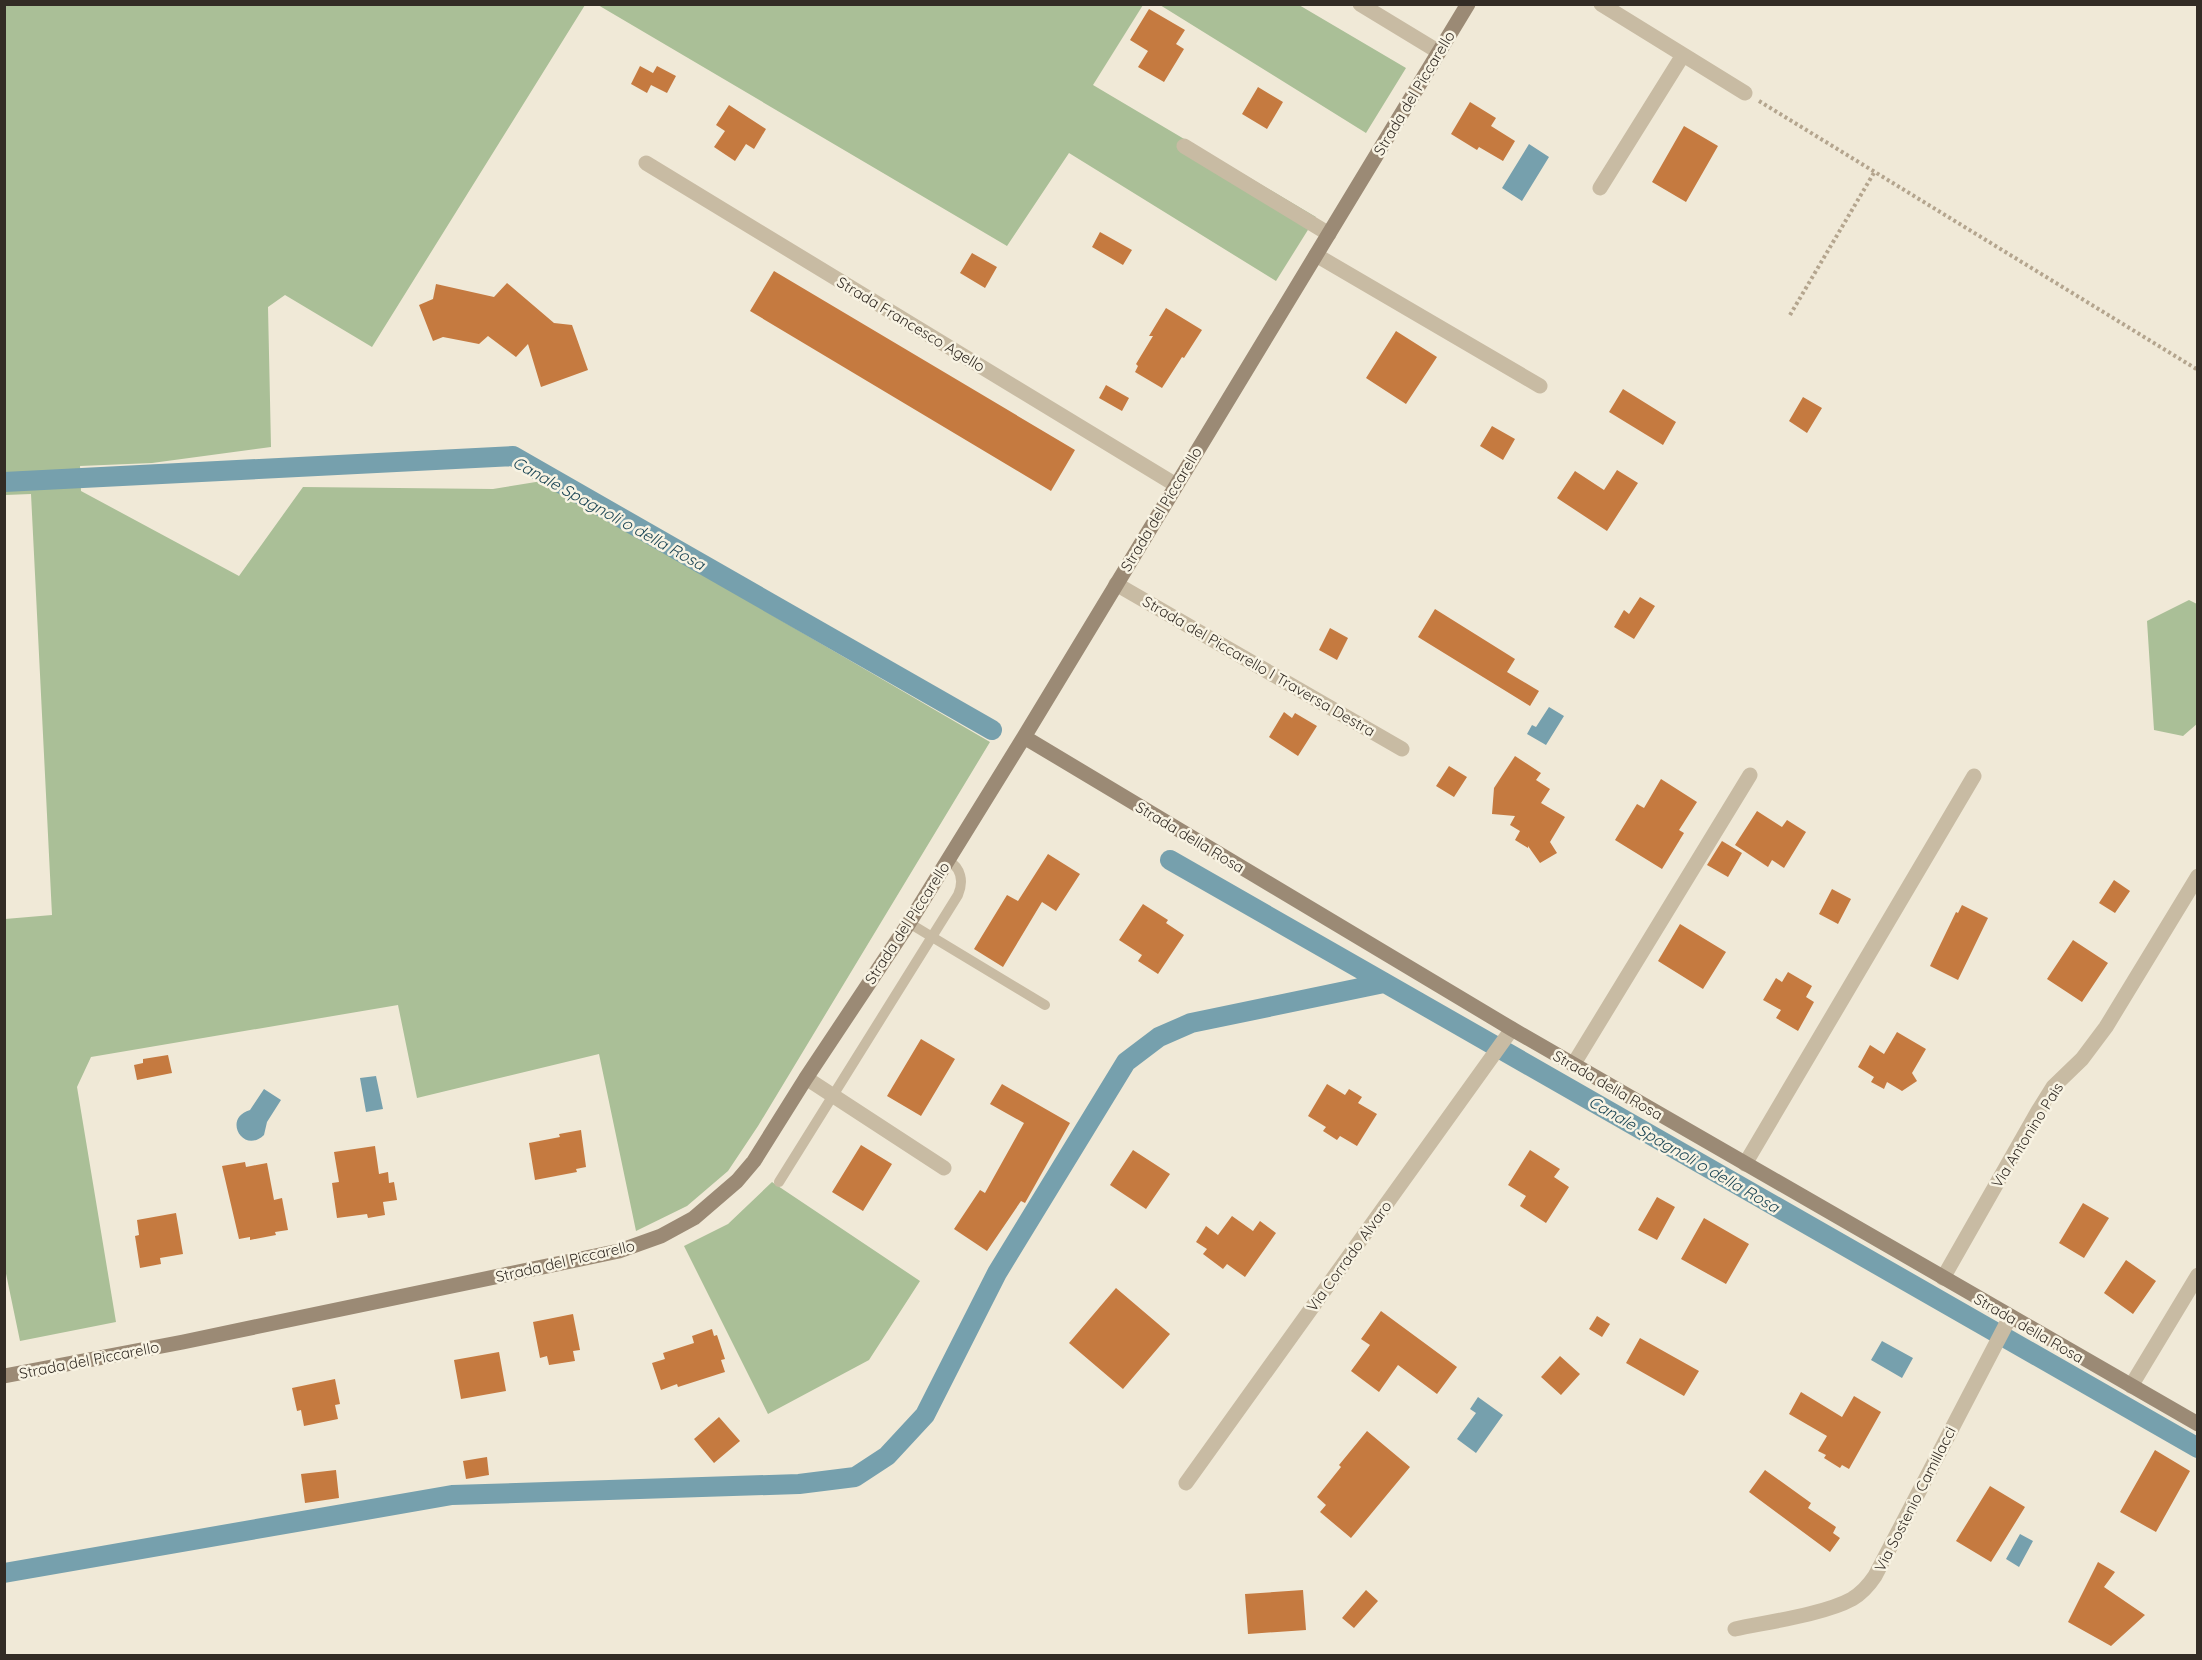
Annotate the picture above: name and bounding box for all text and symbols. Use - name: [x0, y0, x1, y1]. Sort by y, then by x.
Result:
- street label: Strada del Piccarello: [1369, 27, 1459, 159]
- street label: Strada Francesco Agello: [833, 272, 989, 376]
- street label: Strada del Piccarello: [1116, 443, 1206, 575]
- water label: Canale Spagnoli o della Rosa: [509, 452, 710, 575]
- street label: Strada del Piccarello I Traversa Destra: [1139, 591, 1379, 741]
- street label: Strada della Rosa: [1132, 797, 1248, 877]
- street label: Strada del Piccarello: [860, 858, 954, 988]
- street label: Strada della Rosa: [1550, 1046, 1666, 1124]
- street label: Via Antonino Pais: [1987, 1079, 2067, 1191]
- water label: Canale Spagnoli o della Rosa: [1585, 1091, 1784, 1217]
- street label: Via Corrado Alvaro: [1302, 1197, 1396, 1315]
- street label: Strada del Piccarello: [494, 1236, 636, 1286]
- street label: Strada della Rosa: [1971, 1289, 2087, 1367]
- street label: Strada del Piccarello: [17, 1337, 161, 1383]
- street label: Via Sostenio Camillacci: [1870, 1423, 1960, 1575]

